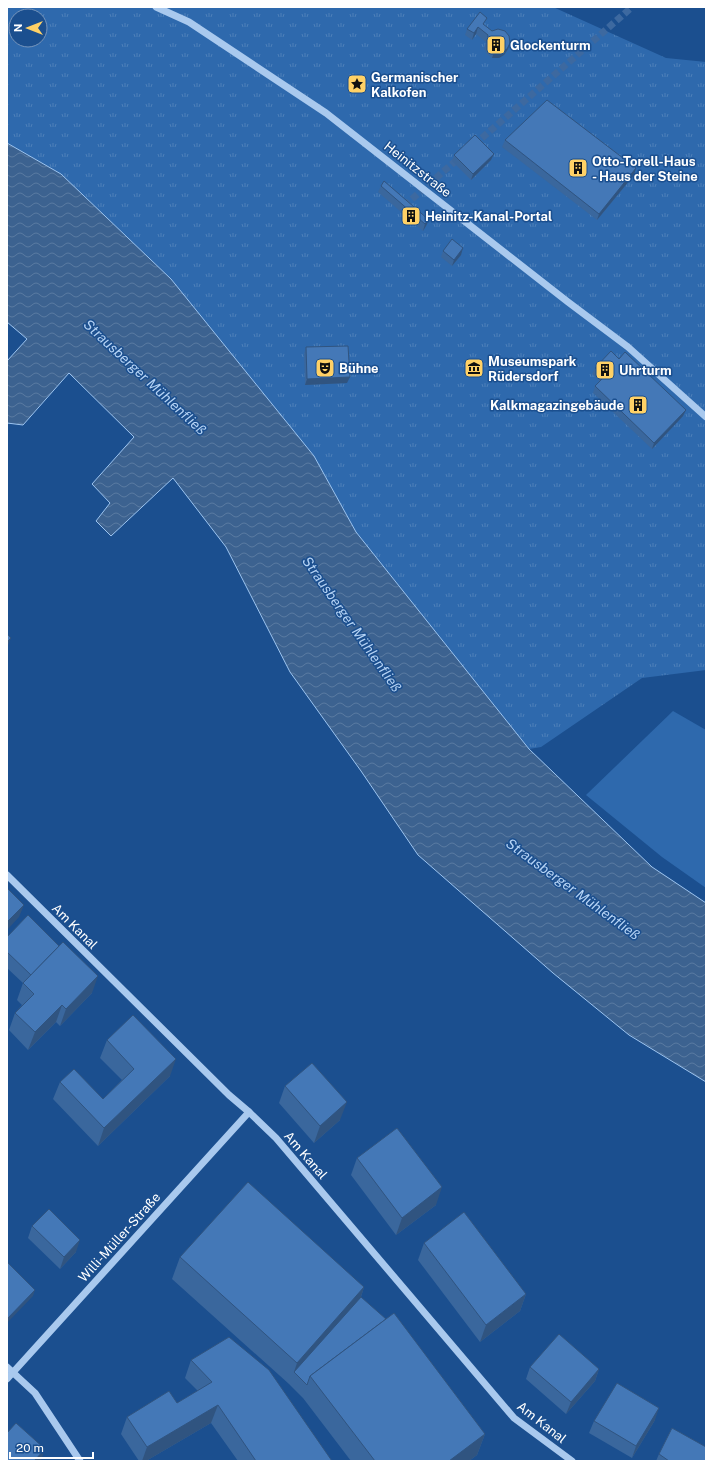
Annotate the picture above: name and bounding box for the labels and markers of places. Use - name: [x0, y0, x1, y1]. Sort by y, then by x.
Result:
- building icon: Glockenturm: [485, 34, 507, 56]
- place label: Glockenturm: [510, 38, 591, 53]
- place label: Germanischer Kalkofen: [371, 70, 459, 100]
- place icon: Germanischer Kalkofen: [346, 73, 368, 95]
- place label: Otto-Torell-Haus - Haus der Steine: [592, 154, 698, 184]
- building icon: Otto-Torell-Haus - Haus der Steine: [567, 157, 589, 179]
- building icon: Heinitz-Kanal-Portal: [400, 205, 422, 227]
- place label: Heinitz-Kanal-Portal: [425, 209, 552, 224]
- place label: Museumspark Rüdersdorf: [488, 354, 577, 384]
- theatre icon: Bühne: [314, 357, 336, 379]
- museum icon: Museumspark Rüdersdorf: [463, 357, 485, 379]
- building icon: Uhrturm: [594, 359, 616, 381]
- place label: Bühne: [339, 361, 379, 376]
- place label: Uhrturm: [619, 363, 672, 378]
- building icon: Kalkmagazingebäude: [627, 394, 649, 416]
- place label: Kalkmagazingebäude: [490, 398, 624, 413]

